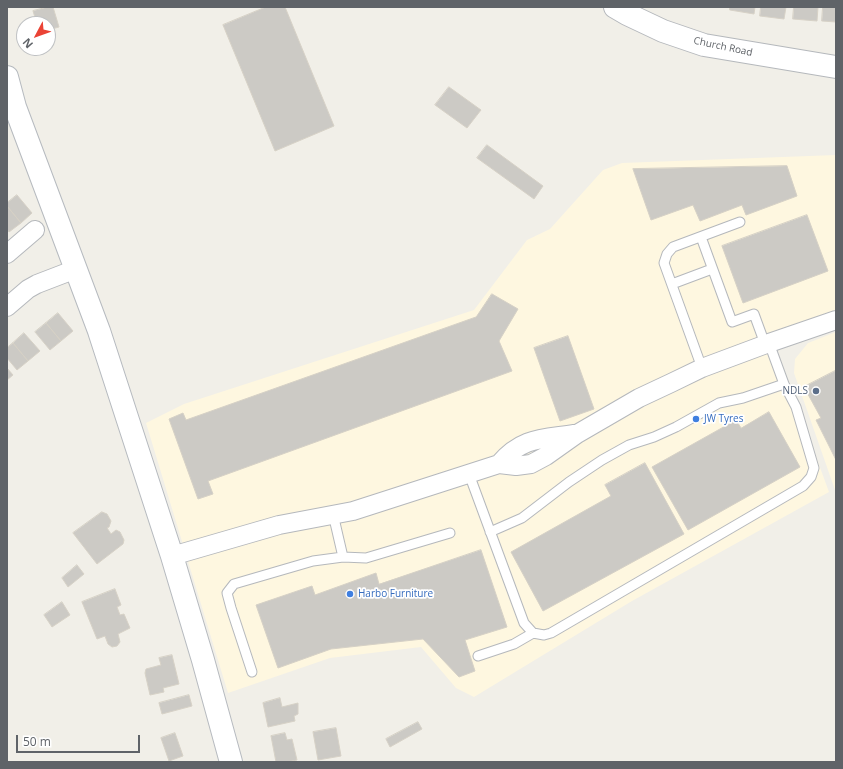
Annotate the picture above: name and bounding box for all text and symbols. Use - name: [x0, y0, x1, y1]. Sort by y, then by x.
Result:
- north arrow: [16, 16, 56, 56]
- text: N: [19, 35, 36, 52]
- street label: Church Road: [692, 35, 754, 59]
- place label: NDLS: [783, 385, 808, 397]
- marker: NDLS: [811, 386, 821, 396]
- place label: JW Tyres: [704, 413, 744, 425]
- marker: JW Tyres: [691, 414, 701, 424]
- place label: Harbo Furniture: [358, 588, 433, 600]
- marker: Harbo Furniture: [345, 589, 355, 599]
- scale bar: [18, 727, 142, 753]
- text: 50 m: [23, 733, 51, 750]

